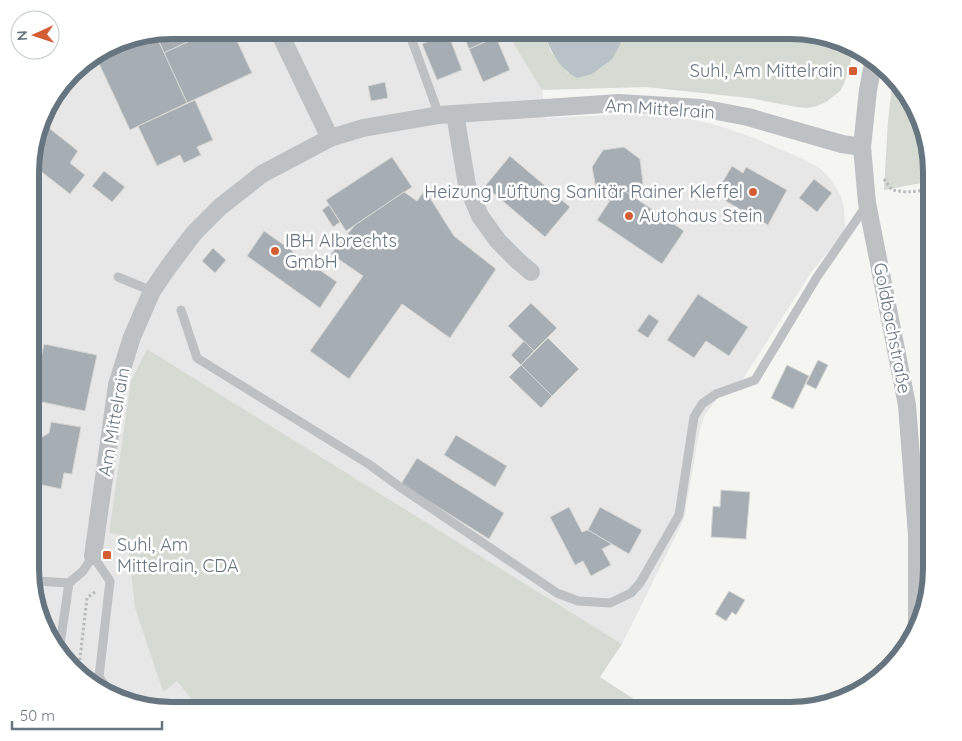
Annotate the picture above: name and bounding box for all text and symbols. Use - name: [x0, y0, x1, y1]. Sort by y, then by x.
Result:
- north arrow: [10, 10, 60, 60]
- text: N: [13, 30, 31, 41]
- place label: Suhl, Am Mittelrain: [690, 59, 843, 82]
- marker: Suhl, Am Mittelrain: [847, 65, 859, 77]
- street label: Am Mittelrain: [604, 93, 716, 124]
- place label: Heizung Lüftung Sanitär Rainer Kleffel: [424, 180, 743, 203]
- marker: Heizung Lüftung Sanitär Rainer Kleffel: [747, 186, 759, 198]
- place label: Autohaus Stein: [639, 204, 763, 227]
- marker: Autohaus Stein: [623, 210, 635, 222]
- place label: IBH Albrechts GmbH: [285, 229, 397, 273]
- marker: IBH Albrechts GmbH: [269, 245, 281, 257]
- street label: Goldbachstraße: [869, 261, 916, 395]
- street label: Am Mittelrain: [93, 366, 134, 478]
- place label: Suhl, Am Mittelrain, CDA: [117, 533, 239, 577]
- marker: Suhl, Am Mittelrain, CDA: [101, 549, 113, 561]
- scale bar: [12, 698, 162, 730]
- text: 50 m: [20, 706, 55, 725]

